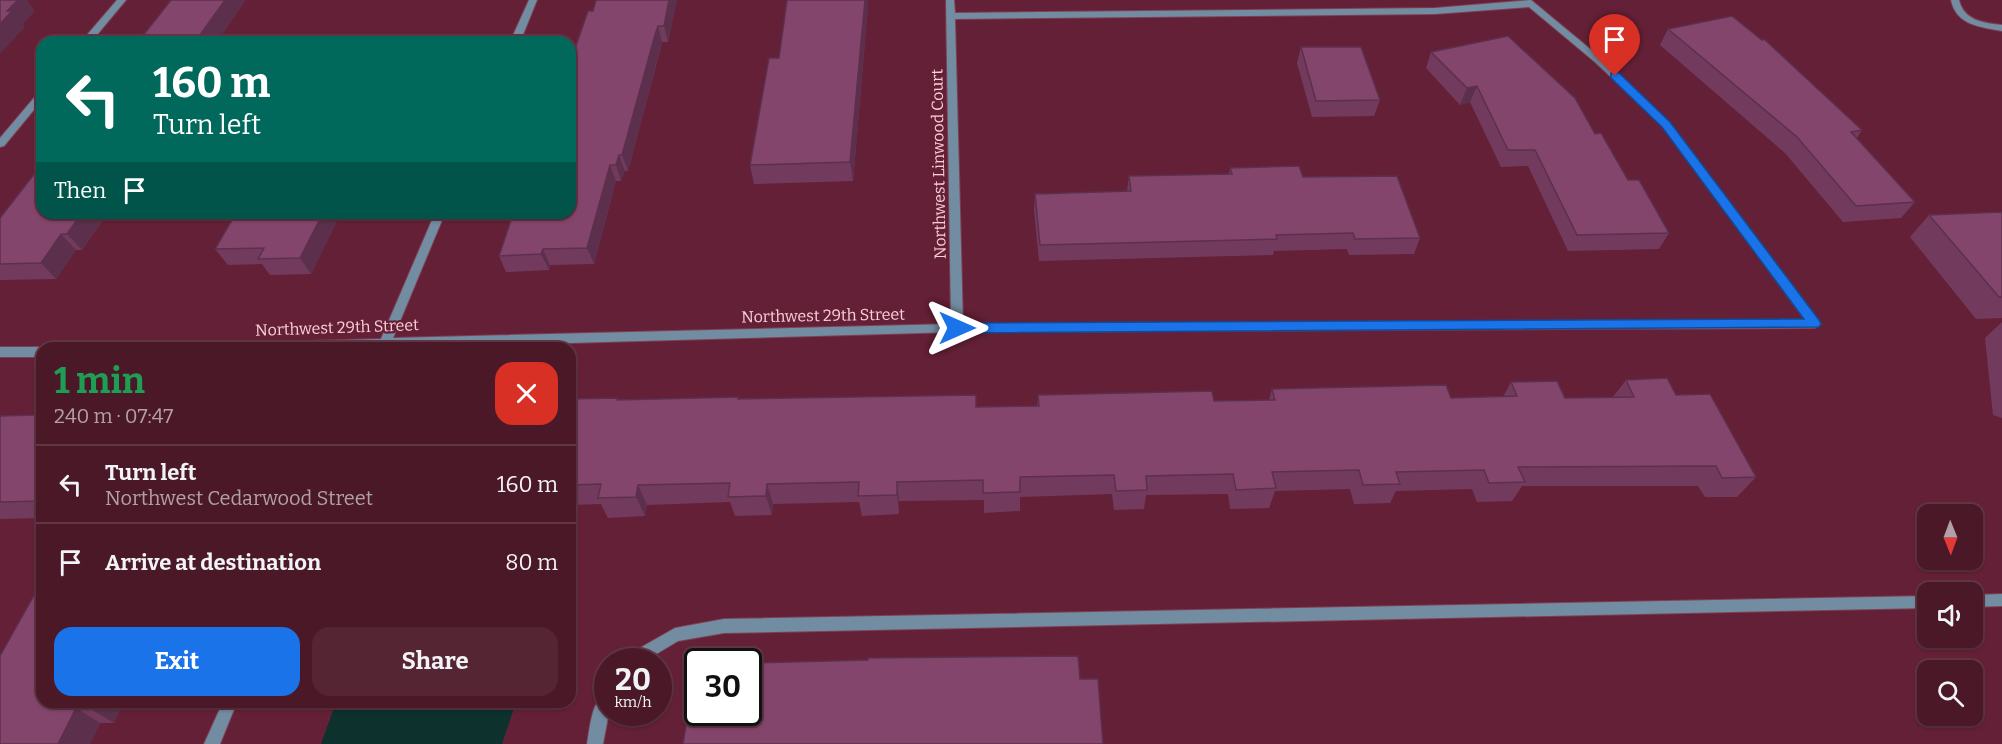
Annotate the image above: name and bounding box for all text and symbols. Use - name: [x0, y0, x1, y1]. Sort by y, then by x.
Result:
- pin: [1589, 14, 1640, 76]
- icon: arrive: [1598, 23, 1631, 56]
- text: 160 m: [153, 58, 270, 108]
- icon: left: [54, 60, 132, 138]
- street label: Northwest Linwood Court: [927, 68, 950, 259]
- text: Turn left: [153, 109, 261, 141]
- icon: arrive: [118, 174, 151, 207]
- text: Then: [54, 177, 106, 204]
- position arrow: [925, 296, 989, 360]
- street label: Northwest 29th Street: [741, 305, 905, 326]
- street label: Northwest 29th Street: [255, 315, 419, 340]
- text: 1 min: [54, 359, 145, 403]
- button: close: [495, 362, 558, 425]
- text: 240 m · 07:47: [54, 404, 173, 428]
- text: Turn left: [105, 459, 197, 486]
- icon: left: [54, 468, 87, 501]
- text: 160 m: [497, 471, 558, 498]
- text: Northwest Cedarwood Street: [105, 486, 373, 510]
- north arrow: [1917, 504, 1983, 570]
- map controls: [1917, 504, 1983, 726]
- icon: arrive: [54, 546, 87, 579]
- text: Arrive at destination: [105, 549, 321, 576]
- text: 80 m: [505, 549, 558, 576]
- button: sound: [1917, 582, 1983, 648]
- button: Exit: [54, 627, 300, 696]
- button: Share: [312, 627, 558, 696]
- speed limit sign: 30: [684, 648, 762, 726]
- button: search: [1917, 660, 1983, 726]
- text: 20: [615, 662, 651, 698]
- text: km/h: [614, 693, 652, 711]

